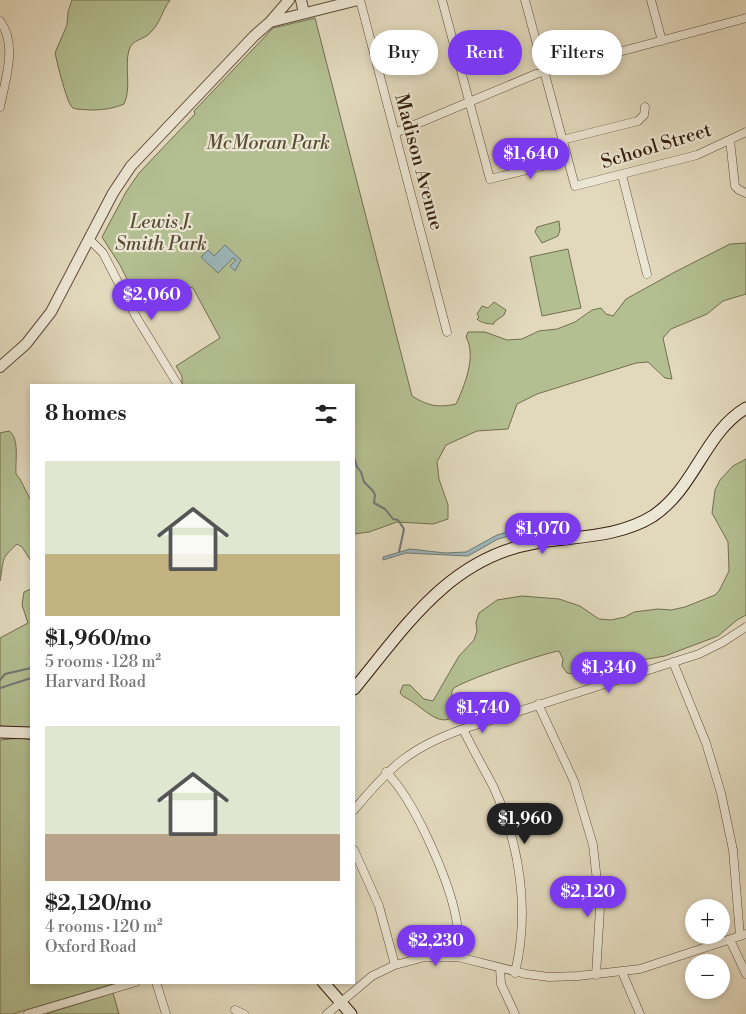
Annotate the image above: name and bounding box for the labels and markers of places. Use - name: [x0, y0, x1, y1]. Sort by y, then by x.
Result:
- pin: $1,640: [490, 138, 572, 180]
- pin: $2,060: [111, 278, 193, 321]
- pin: $1,070: [502, 512, 584, 555]
- pin: $1,340: [568, 652, 650, 694]
- pin: $1,740: [442, 692, 524, 734]
- pin: $1,960: [484, 802, 566, 845]
- pin: $2,120: [547, 876, 629, 918]
- pin: $2,230: [395, 924, 477, 967]

